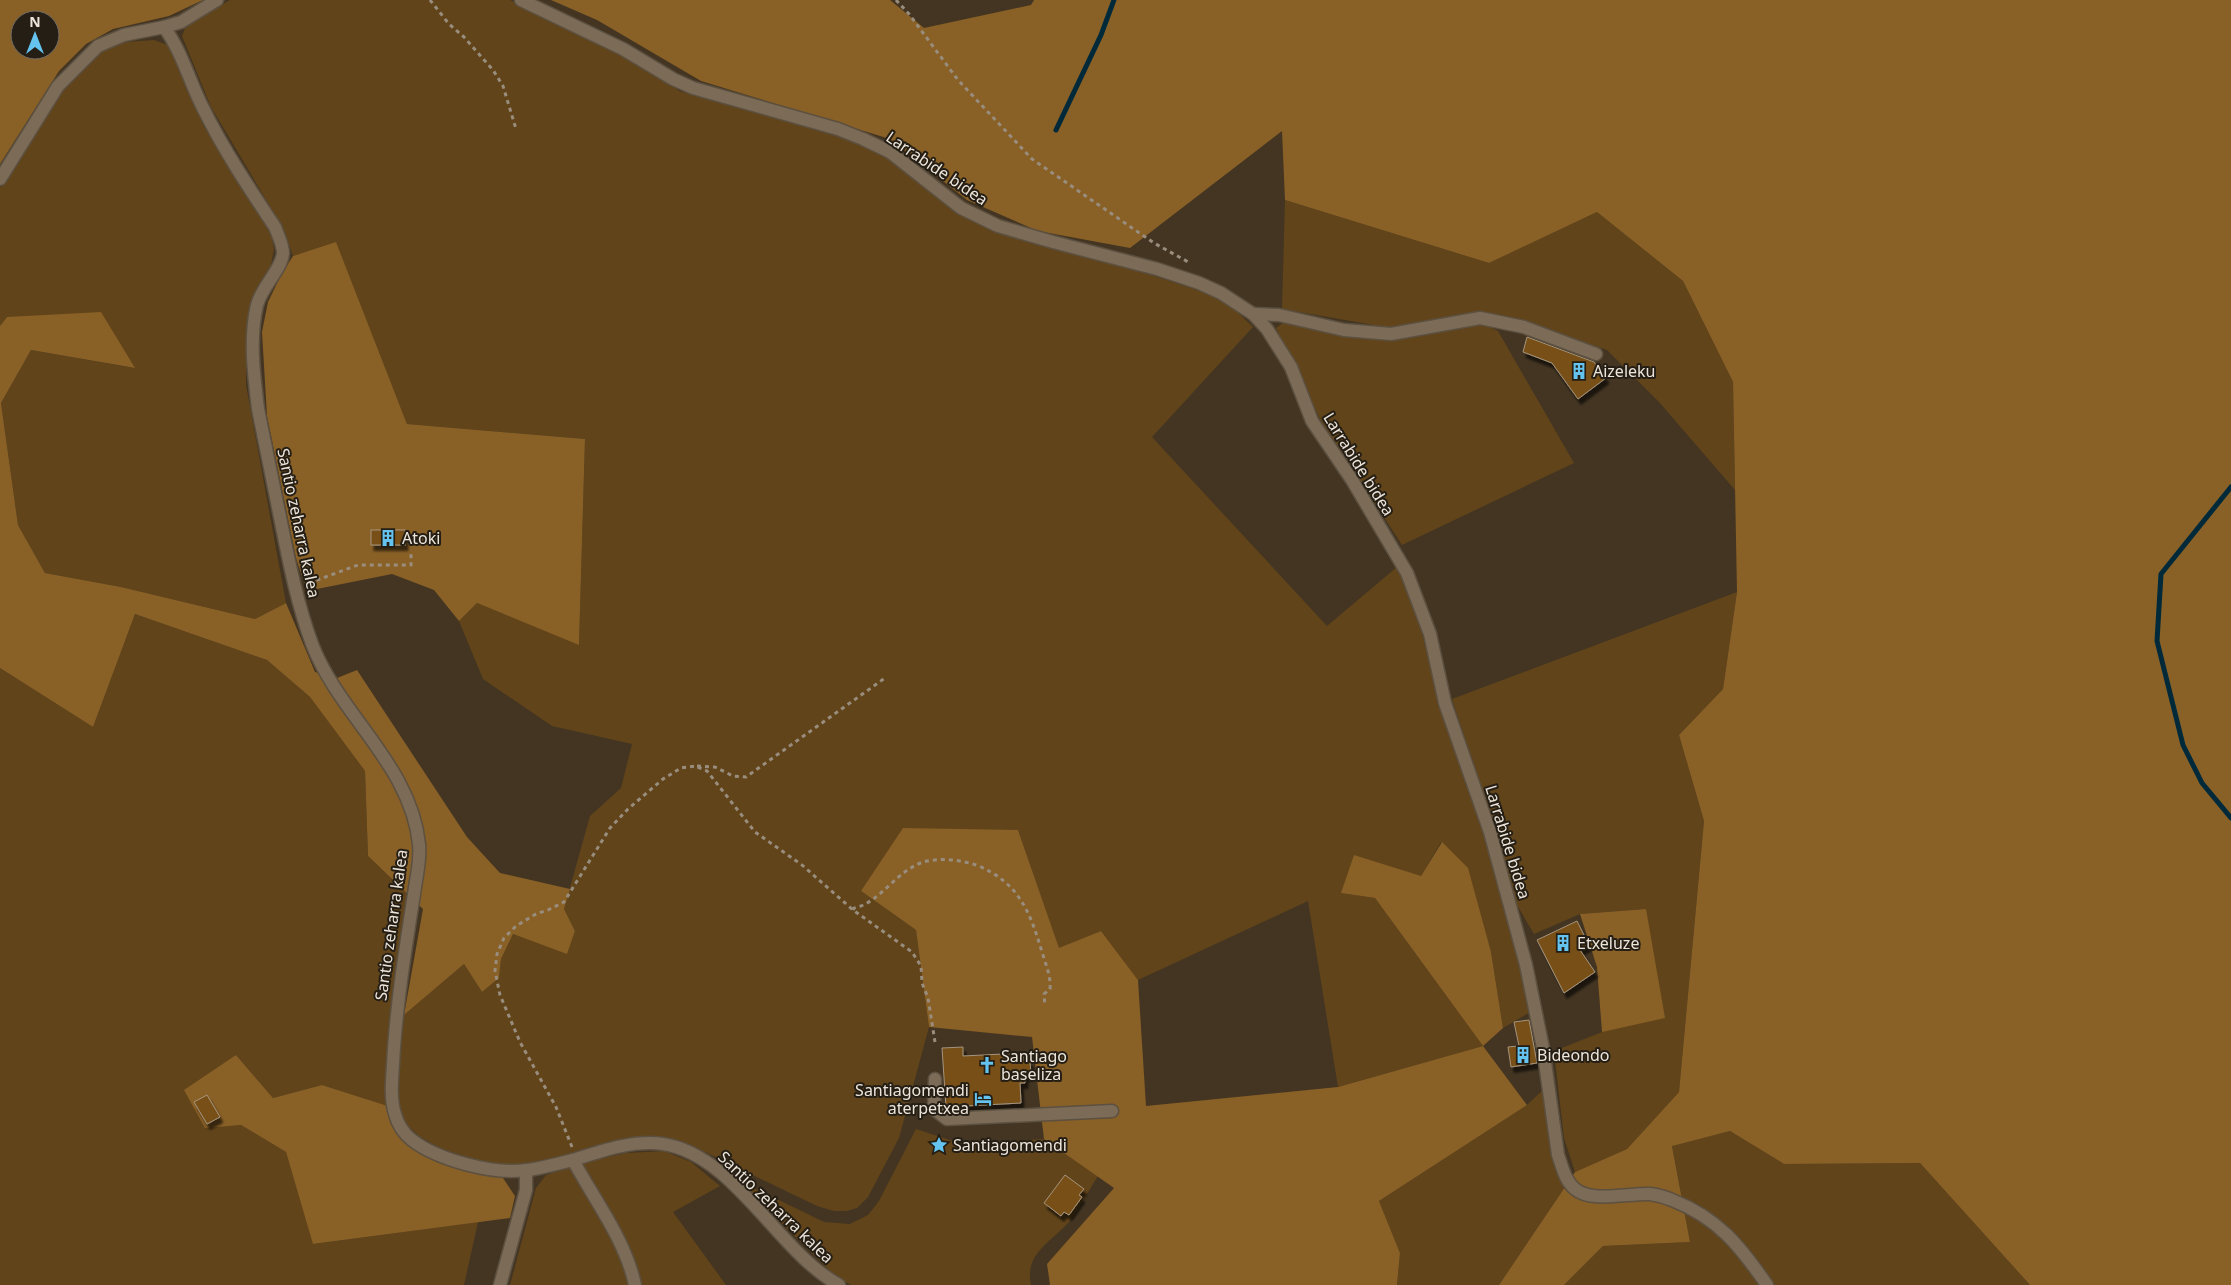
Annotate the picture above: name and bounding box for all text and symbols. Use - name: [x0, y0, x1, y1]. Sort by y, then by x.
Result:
- north arrow: [10, 10, 60, 60]
- text: N: [29, 12, 41, 31]
- street label: Larrabide bidea: [882, 126, 992, 210]
- place label: Aizeleku: [1593, 360, 1655, 382]
- building icon: Aizeleku: [1569, 361, 1589, 381]
- street label: Larrabide bidea: [1318, 408, 1400, 520]
- street label: Santio zeharra kalea: [272, 446, 326, 600]
- place label: Atoki: [402, 527, 440, 549]
- building icon: Atoki: [378, 528, 398, 548]
- street label: Larrabide bidea: [1480, 782, 1536, 902]
- street label: Santio zeharra kalea: [369, 848, 413, 1002]
- place label: Etxeluze: [1577, 932, 1639, 954]
- building icon: Etxeluze: [1553, 933, 1573, 953]
- place label: Bideondo: [1537, 1044, 1609, 1066]
- place label: Santiago baseliza: [1001, 1045, 1067, 1085]
- building icon: Bideondo: [1513, 1045, 1533, 1065]
- church icon: Santiago baseliza: [977, 1055, 997, 1075]
- place label: Santiagomendi aterpetxea: [855, 1079, 969, 1119]
- hotel icon: Santiagomendi aterpetxea: [973, 1089, 993, 1109]
- place label: Santiagomendi: [953, 1134, 1067, 1156]
- place icon: Santiagomendi: [929, 1135, 949, 1155]
- street label: Santio zeharra kalea: [714, 1146, 838, 1268]

